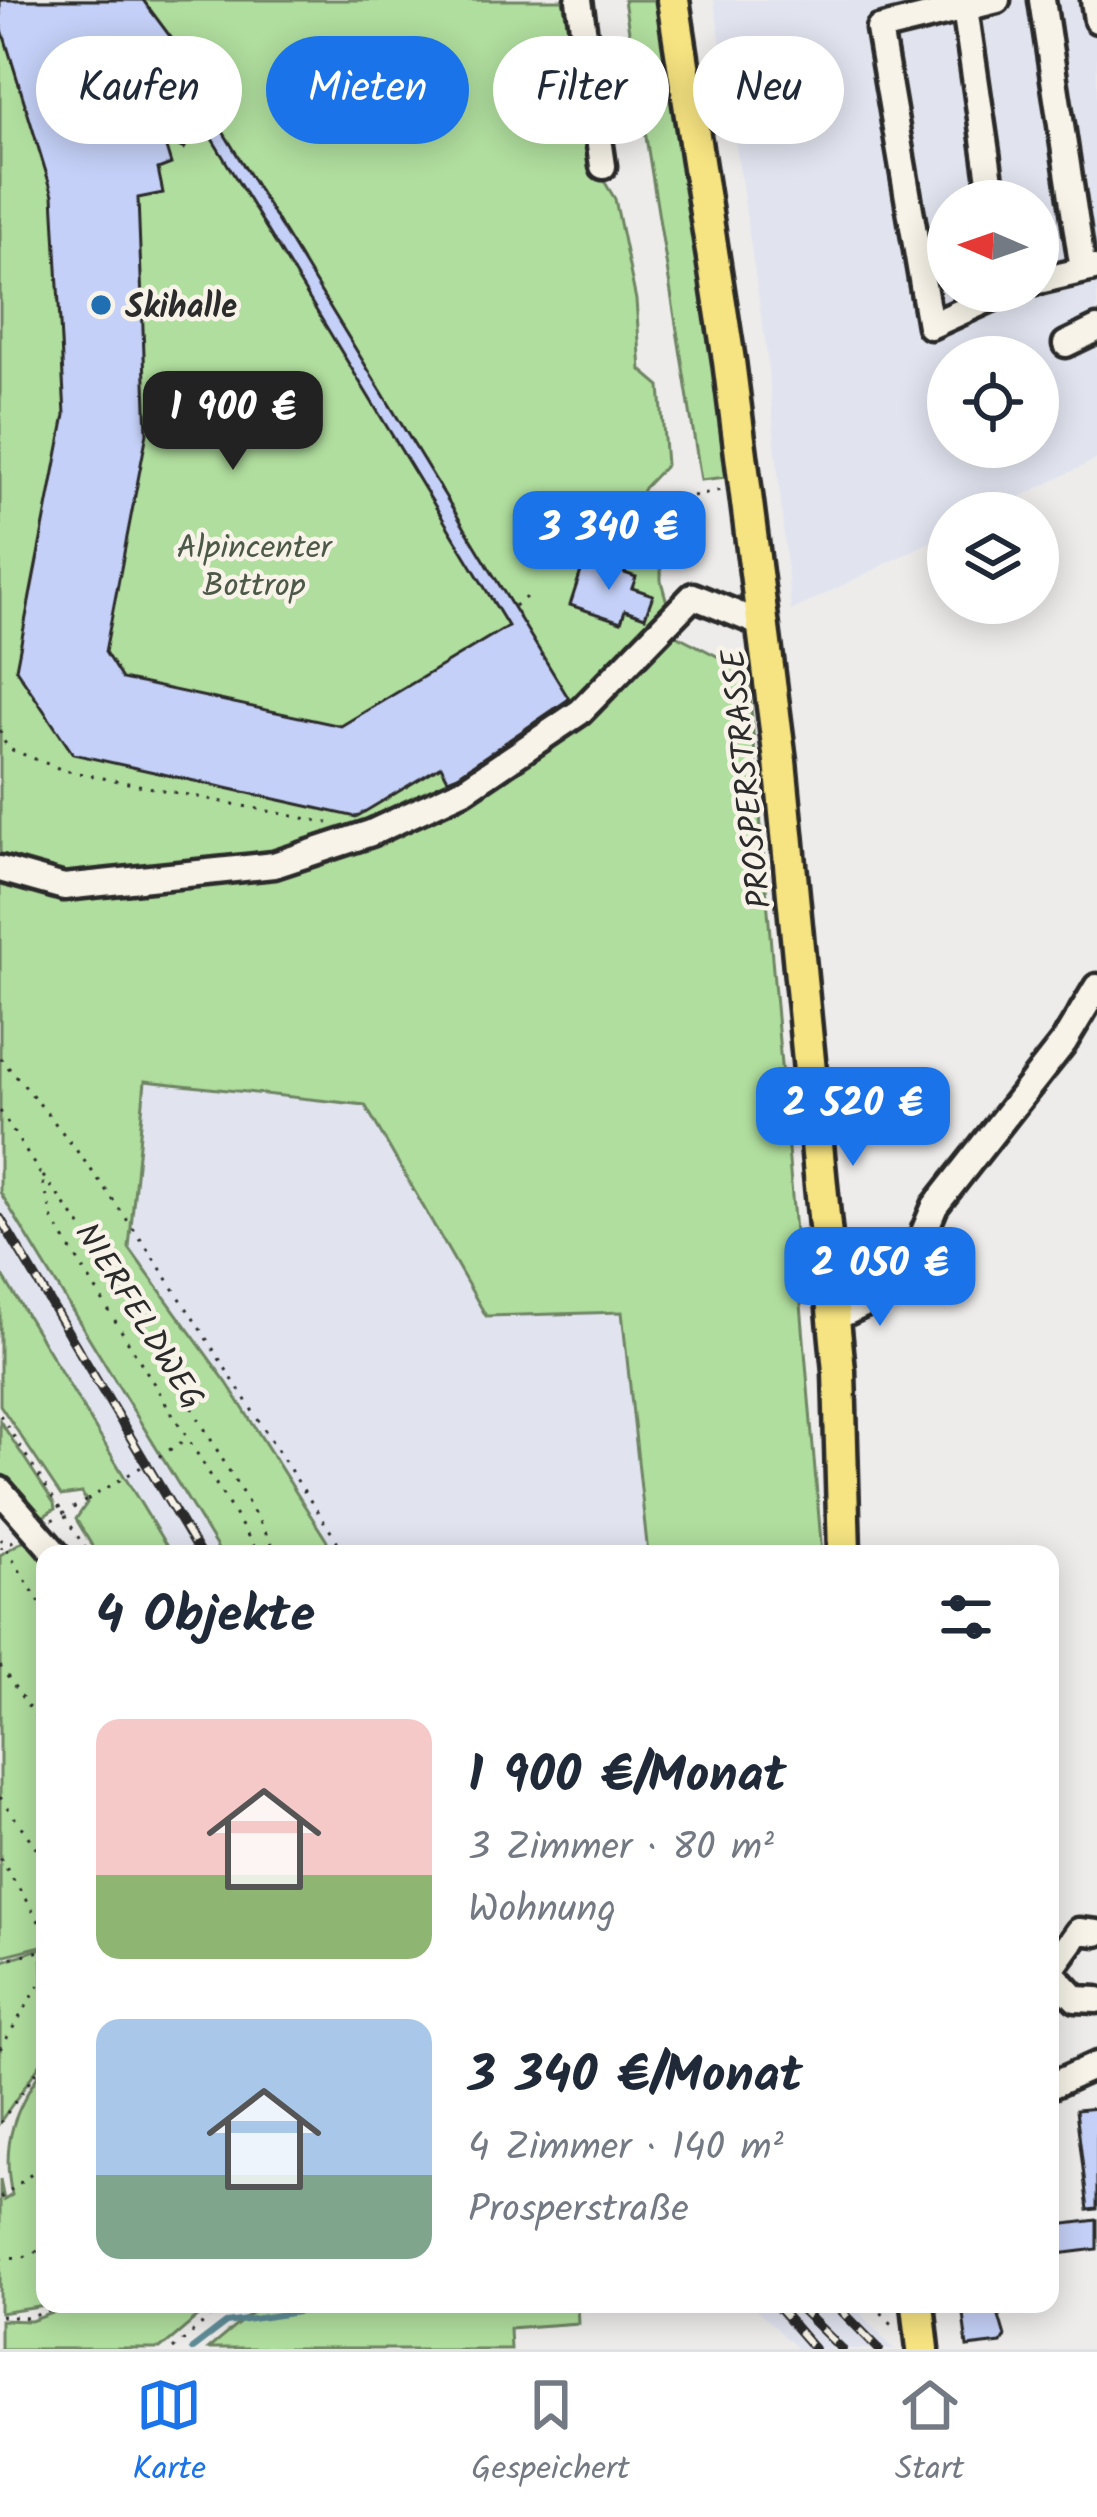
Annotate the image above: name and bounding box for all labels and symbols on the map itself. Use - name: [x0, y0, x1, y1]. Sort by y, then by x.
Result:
- north arrow: [927, 180, 1059, 312]
- place label: Skihalle: [125, 282, 237, 335]
- marker: Skihalle: [88, 292, 114, 318]
- pin: 1 900 €: [122, 371, 344, 473]
- pin: 3 340 €: [498, 491, 720, 593]
- park label: Alpincenter Bottrop: [176, 523, 334, 614]
- street label: PROSPERSTRASSE: [708, 646, 788, 911]
- pin: 2 520 €: [742, 1067, 964, 1169]
- street label: NIERFELDWEG: [59, 1213, 217, 1421]
- pin: 2 050 €: [769, 1227, 991, 1329]

